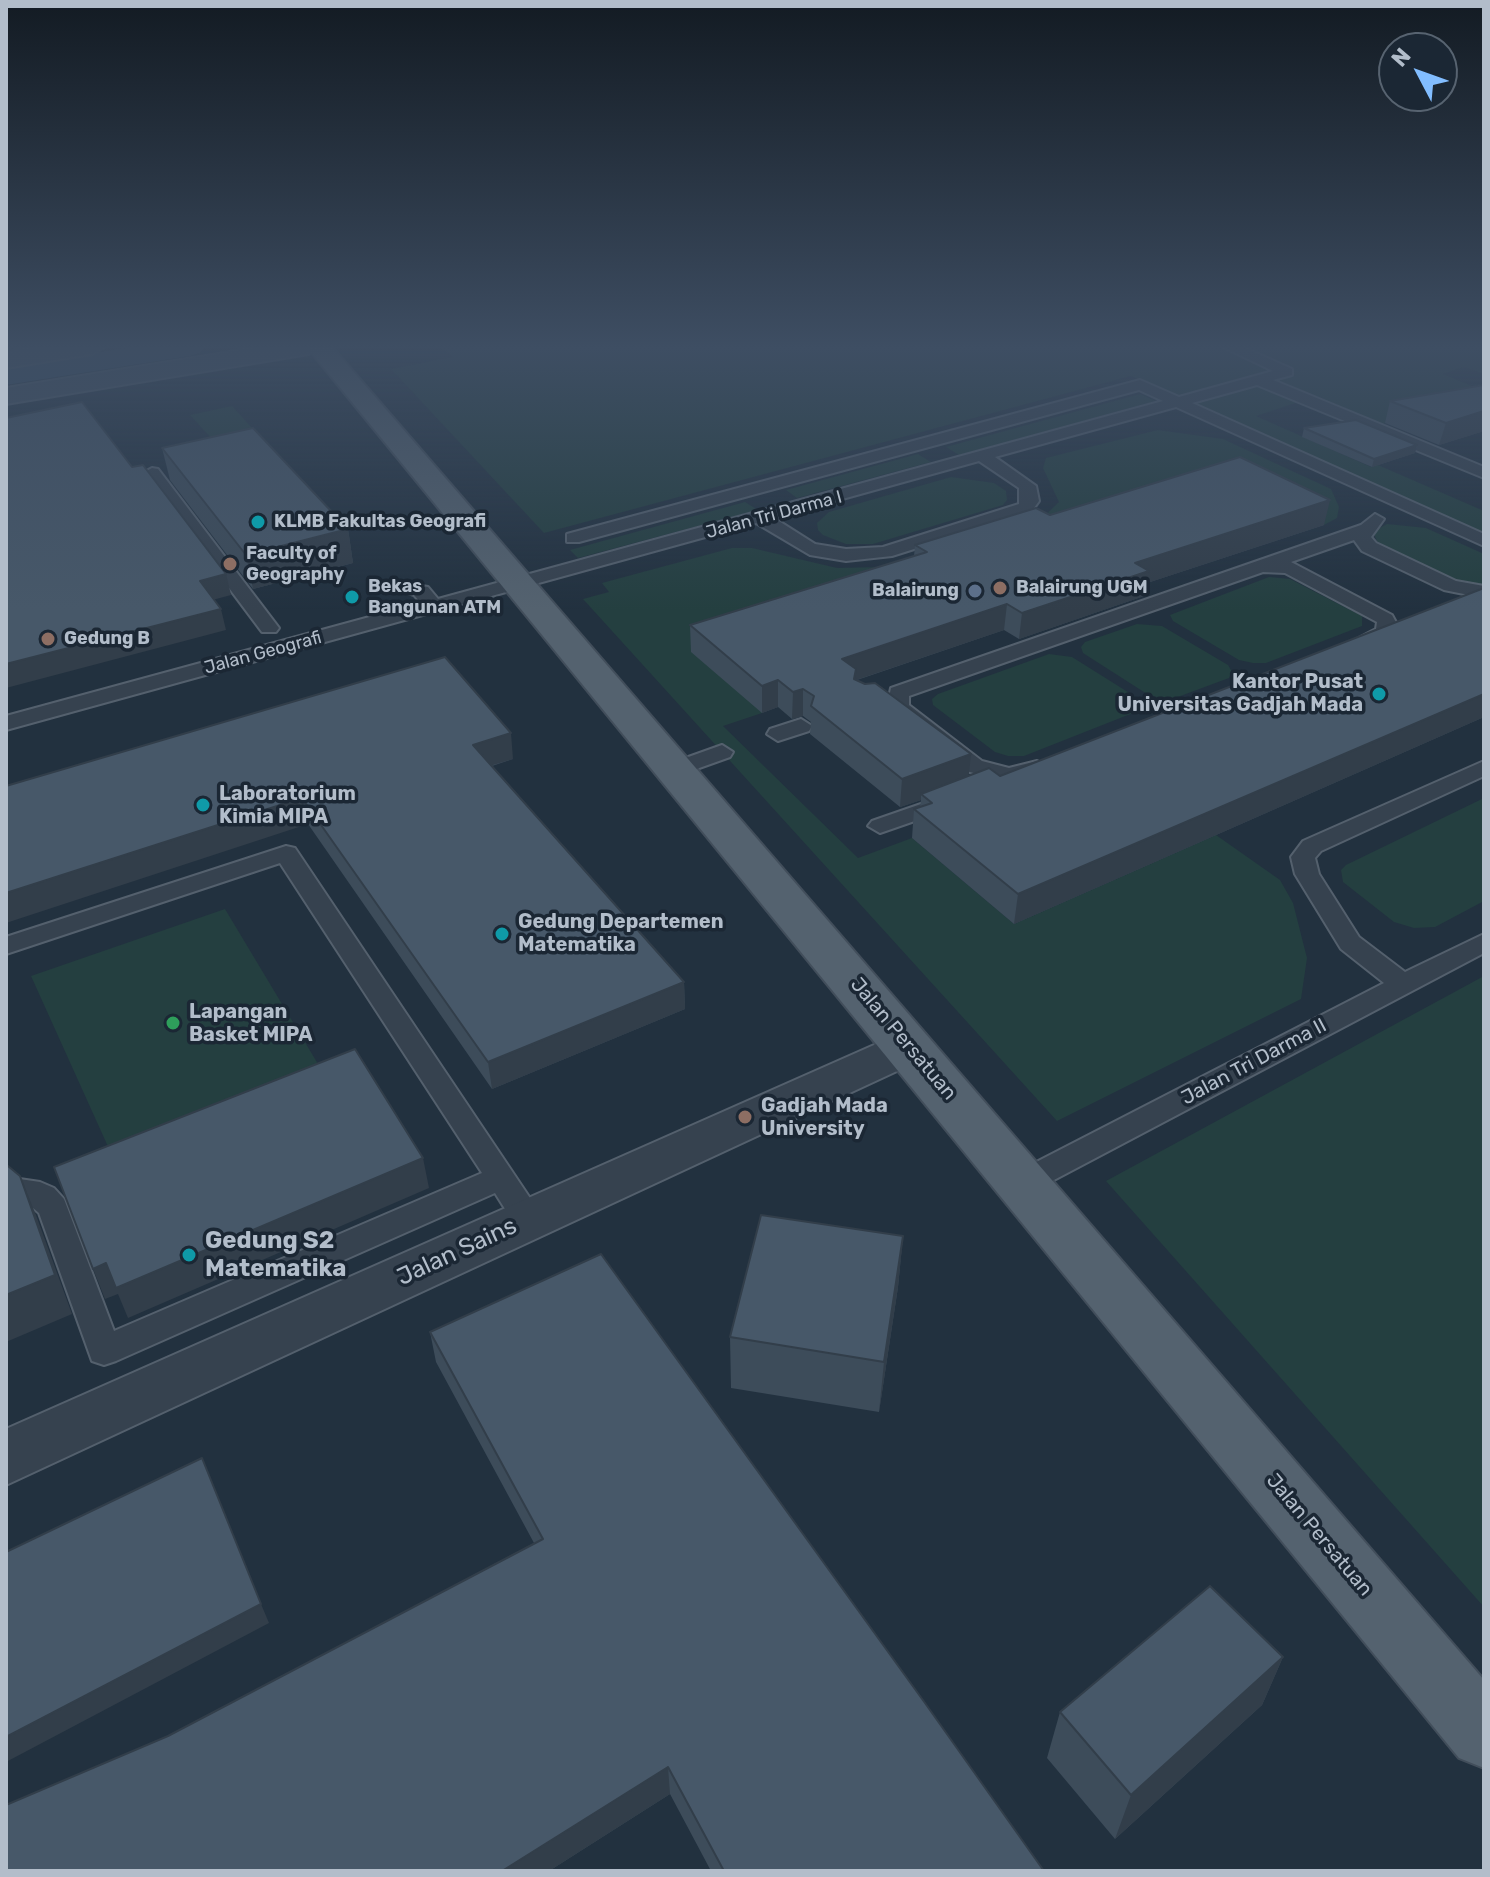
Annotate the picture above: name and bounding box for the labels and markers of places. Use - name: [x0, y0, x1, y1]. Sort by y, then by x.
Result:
- place label: KLMB Fakultas Geografi: [274, 511, 486, 533]
- marker: KLMB Fakultas Geografi: [249, 513, 267, 531]
- place label: Faculty of Geography: [246, 543, 344, 586]
- marker: Faculty of Geography: [221, 555, 239, 573]
- place label: Bekas Bangunan ATM: [368, 576, 501, 618]
- place label: Balairung UGM: [1016, 577, 1148, 599]
- marker: Balairung UGM: [991, 579, 1009, 597]
- place label: Balairung: [872, 580, 959, 602]
- marker: Balairung: [966, 582, 984, 600]
- marker: Bekas Bangunan ATM: [343, 588, 361, 606]
- place label: Gedung B: [64, 628, 150, 650]
- marker: Gedung B: [39, 630, 57, 648]
- place label: Kantor Pusat Universitas Gadjah Mada: [1117, 670, 1363, 717]
- marker: Kantor Pusat Universitas Gadjah Mada: [1370, 685, 1388, 703]
- place label: Laboratorium Kimia MIPA: [219, 782, 356, 829]
- marker: Laboratorium Kimia MIPA: [194, 796, 212, 814]
- place label: Gedung Departemen Matematika: [518, 910, 723, 957]
- marker: Gedung Departemen Matematika: [493, 925, 511, 943]
- place label: Lapangan Basket MIPA: [189, 1000, 313, 1047]
- marker: Lapangan Basket MIPA: [164, 1014, 182, 1032]
- place label: Gadjah Mada University: [761, 1094, 888, 1141]
- marker: Gadjah Mada University: [736, 1108, 754, 1126]
- place label: Gedung S2 Matematika: [205, 1227, 346, 1283]
- marker: Gedung S2 Matematika: [180, 1246, 198, 1264]

